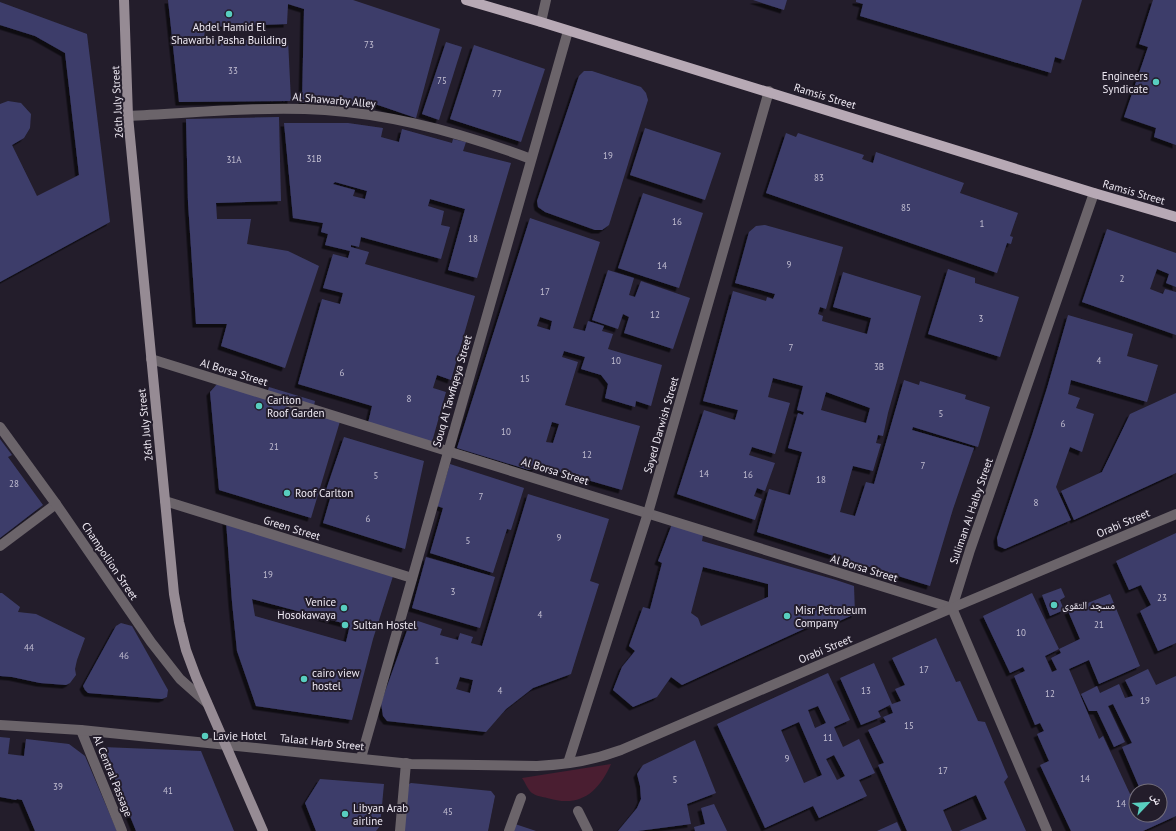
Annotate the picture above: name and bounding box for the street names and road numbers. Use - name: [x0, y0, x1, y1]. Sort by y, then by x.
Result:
- street label: 26th July Street: [108, 65, 126, 139]
- street label: Ramsis Street: [792, 80, 858, 112]
- street label: Al Shawarby Alley: [292, 89, 377, 111]
- street label: Ramsis Street: [1101, 176, 1167, 208]
- street label: Souq Al Tawfiqeya Street: [429, 333, 475, 449]
- street label: Al Borsa Street: [199, 355, 270, 389]
- street label: Sayed Darwish Street: [641, 375, 682, 475]
- street label: 26th July Street: [134, 388, 156, 462]
- street label: Al Borsa Street: [520, 454, 591, 488]
- street label: Suliman Al Halby Street: [946, 456, 996, 566]
- street label: Orabi Street: [1094, 505, 1152, 541]
- street label: Green Street: [262, 513, 322, 543]
- street label: Champollion Street: [79, 519, 141, 603]
- street label: Al Borsa Street: [829, 551, 900, 585]
- street label: Orabi Street: [796, 631, 854, 667]
- street label: Talaat Harb Street: [279, 731, 365, 753]
- street label: Al Central Passage: [90, 733, 136, 819]

